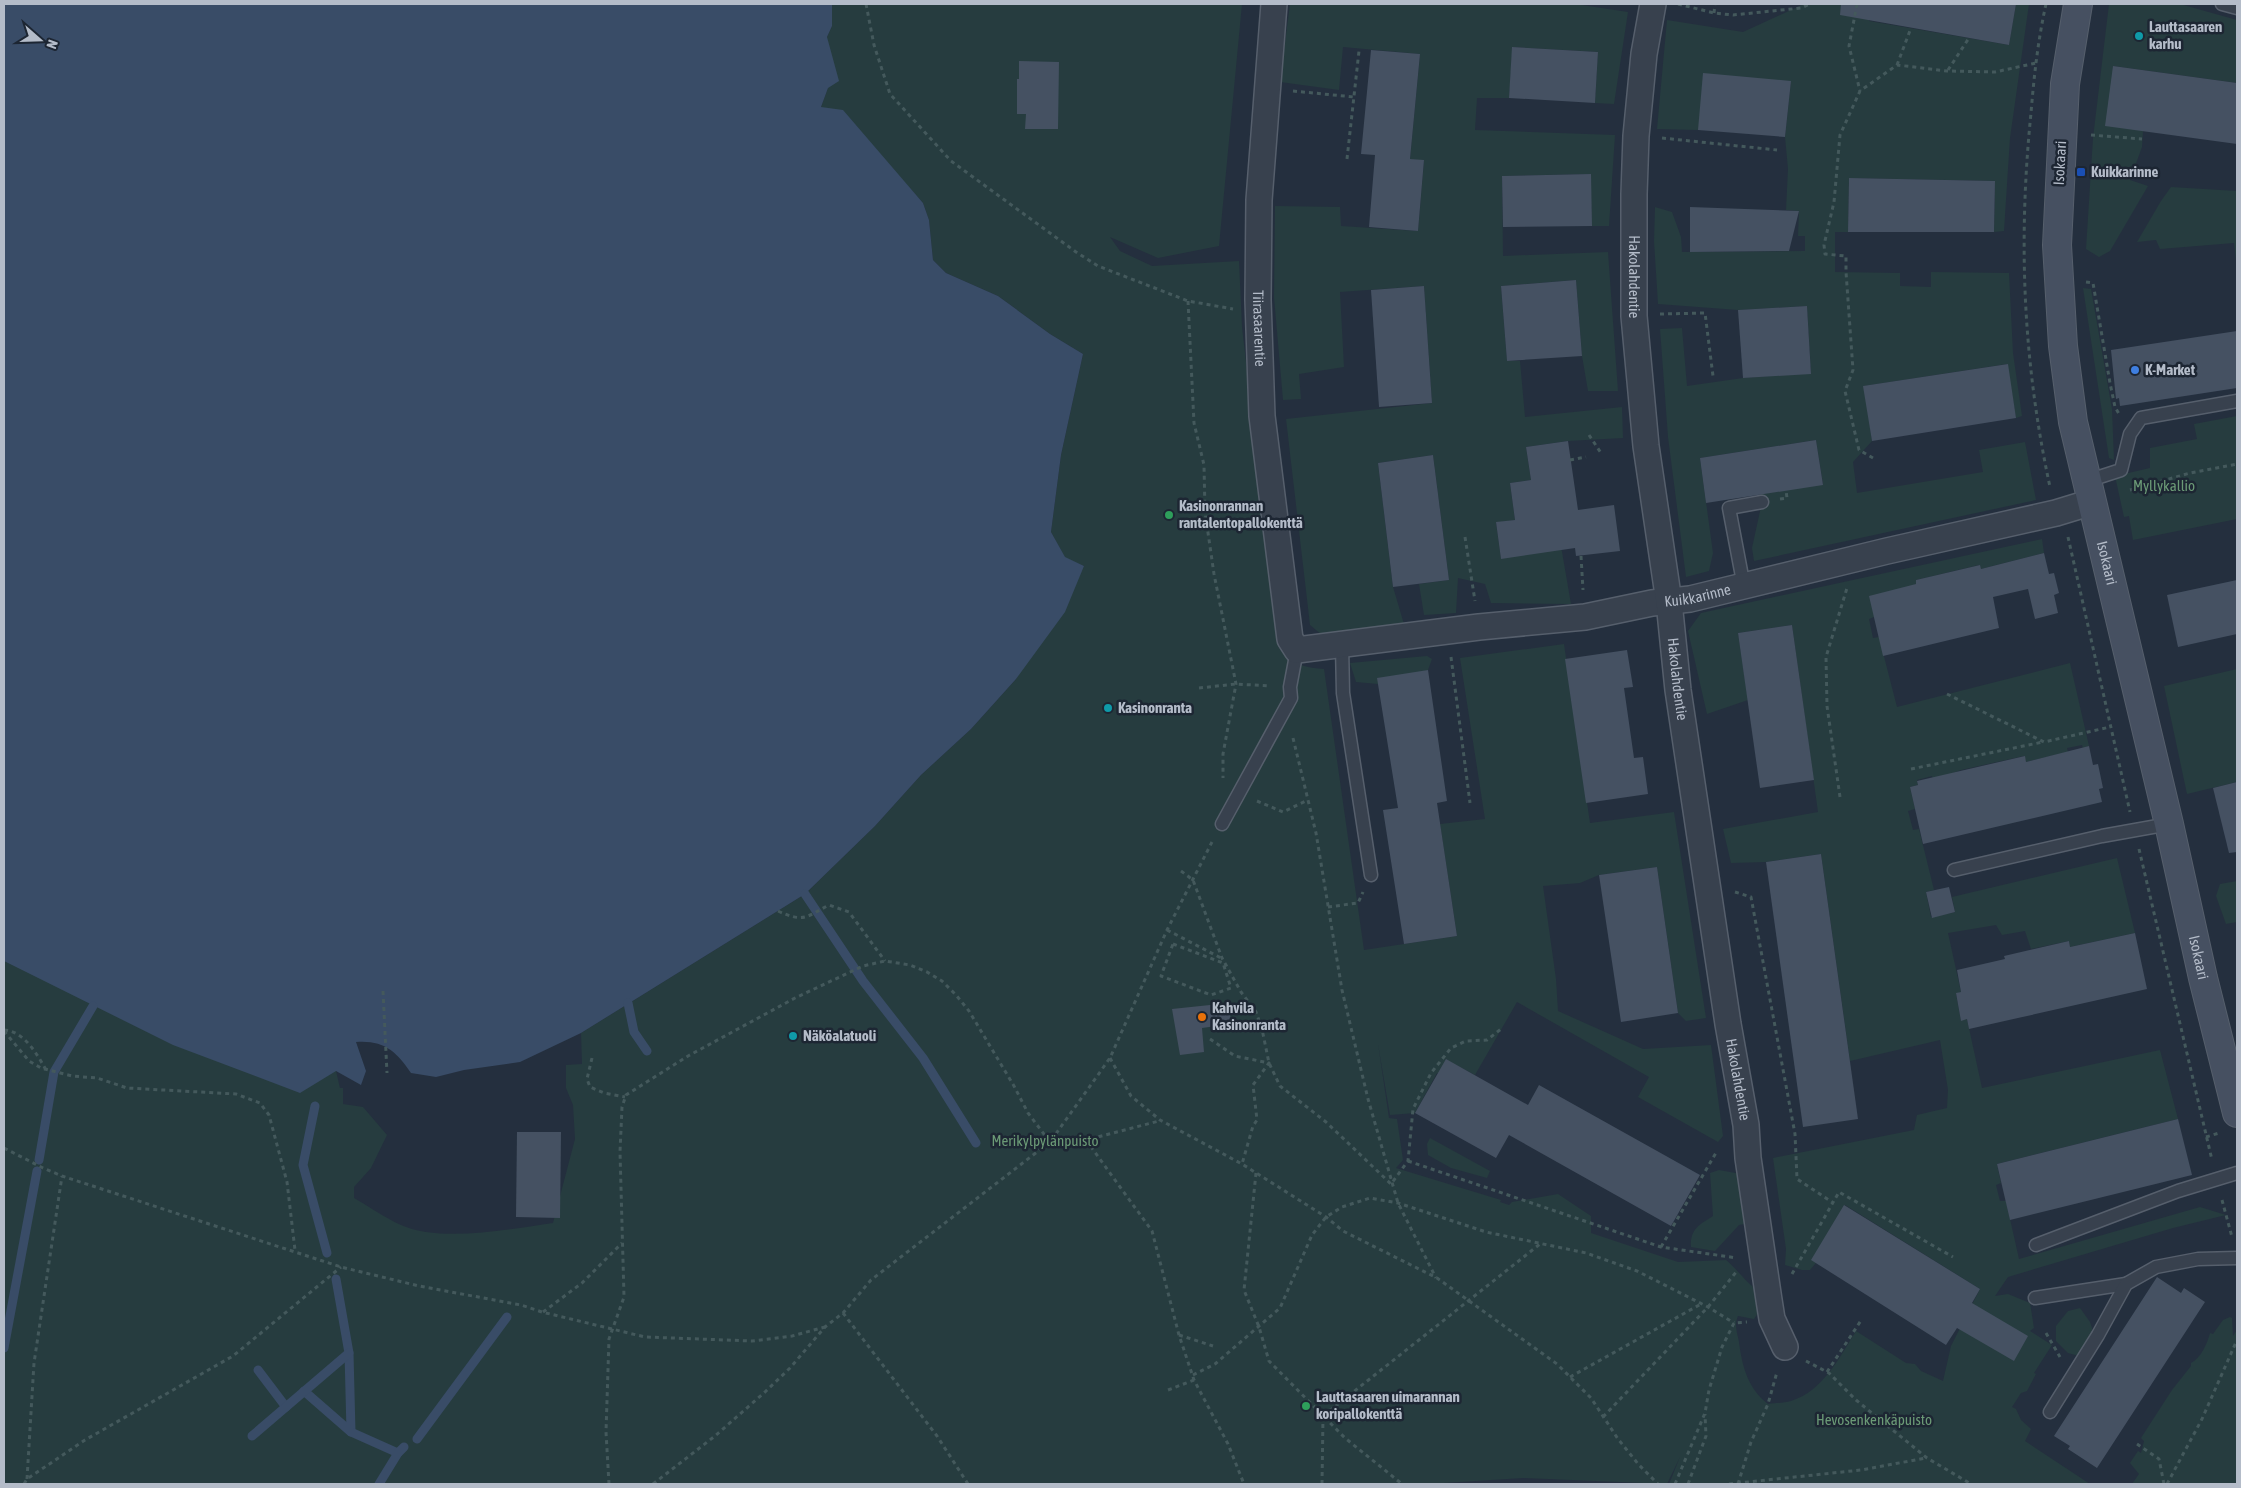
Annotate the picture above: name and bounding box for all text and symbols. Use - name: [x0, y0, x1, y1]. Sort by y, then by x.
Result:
- north arrow: [15, 15, 65, 65]
- place label: Lauttasaaren karhu: [2149, 18, 2222, 52]
- marker: Lauttasaaren karhu: [2133, 30, 2145, 42]
- text: N: [43, 38, 61, 51]
- street label: Isokaari: [2050, 140, 2069, 186]
- place label: Kuikkarinne: [2091, 163, 2158, 180]
- marker: Kuikkarinne: [2075, 166, 2087, 178]
- street label: Hakolahdentie: [1626, 235, 1643, 319]
- street label: Tiirasaarentie: [1250, 290, 1269, 367]
- place label: K-Market: [2145, 361, 2196, 378]
- marker: K-Market: [2129, 364, 2141, 376]
- park label: Myllykallio: [2133, 477, 2195, 494]
- place label: Kasinonrannan rantalentopallokenttä: [1179, 497, 1303, 531]
- marker: Kasinonrannan rantalentopallokenttä: [1163, 509, 1175, 521]
- street label: Isokaari: [2094, 539, 2121, 587]
- street label: Kuikkarinne: [1663, 580, 1733, 610]
- street label: Hakolahdentie: [1665, 637, 1691, 722]
- place label: Kasinonranta: [1118, 699, 1192, 716]
- marker: Kasinonranta: [1102, 702, 1114, 714]
- street label: Isokaari: [2186, 934, 2212, 981]
- place label: Kahvila Kasinonranta: [1212, 999, 1286, 1033]
- marker: Kahvila Kasinonranta: [1196, 1011, 1208, 1023]
- place label: Näköalatuoli: [803, 1027, 876, 1044]
- marker: Näköalatuoli: [787, 1030, 799, 1042]
- street label: Hakolahdentie: [1723, 1037, 1754, 1122]
- park label: Merikylpylänpuisto: [991, 1132, 1099, 1149]
- place label: Lauttasaaren uimarannan koripallokenttä: [1316, 1388, 1460, 1422]
- marker: Lauttasaaren uimarannan koripallokenttä: [1300, 1400, 1312, 1412]
- park label: Hevosenkenkäpuisto: [1816, 1411, 1932, 1428]

